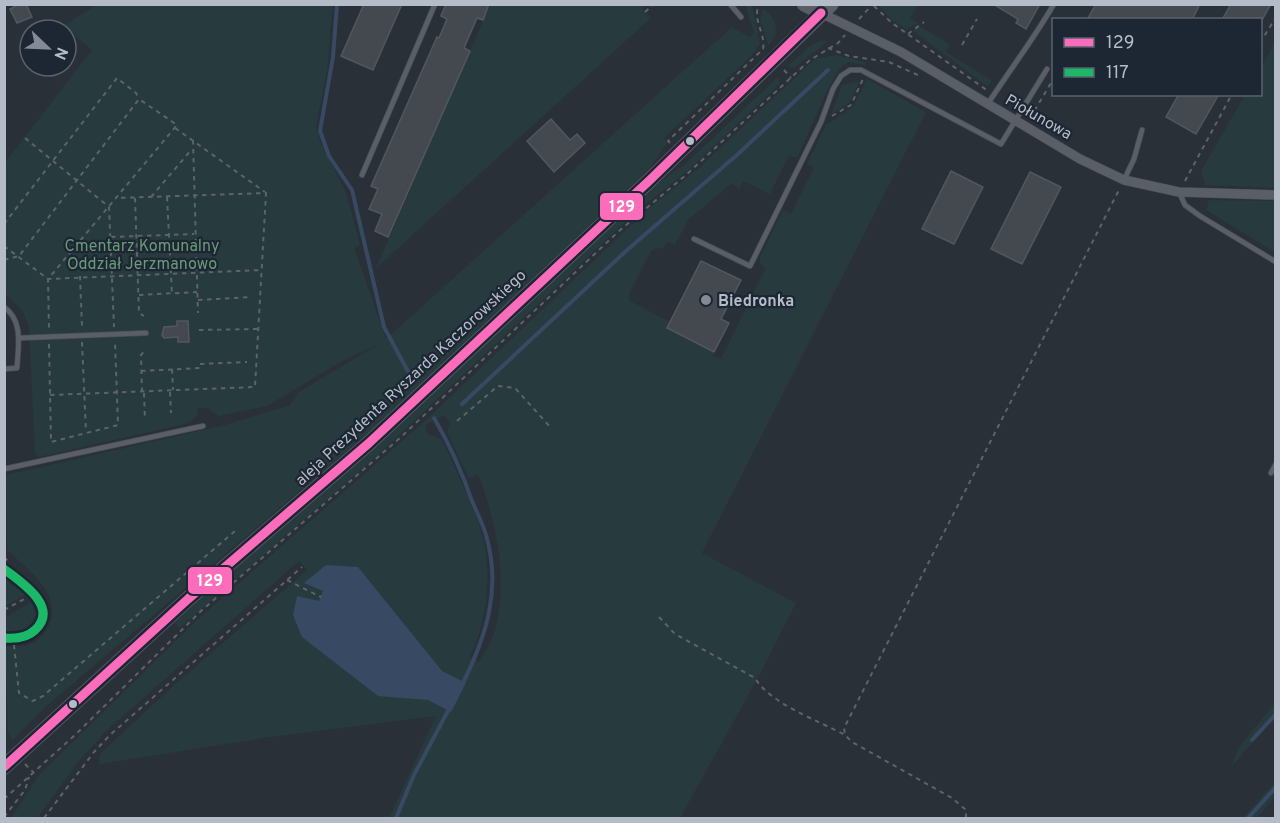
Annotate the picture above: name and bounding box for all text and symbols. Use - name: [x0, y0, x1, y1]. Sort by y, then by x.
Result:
- north arrow: [18, 18, 78, 78]
- legend: [1052, 18, 1262, 96]
- text: 129: [1106, 32, 1134, 55]
- text: N: [49, 44, 71, 62]
- text: 117: [1106, 62, 1129, 85]
- street label: Piołunowa: [1001, 91, 1075, 145]
- unlabelled marker: [684, 135, 696, 147]
- line badge: 129: [599, 192, 644, 221]
- text: 129: [609, 198, 635, 218]
- park label: Cmentarz Komunalny Oddział Jerzmanowo: [65, 237, 219, 275]
- street label: aleja Prezydenta Ryszarda Kaczorowskiego: [292, 266, 531, 491]
- place label: Biedronka: [718, 292, 794, 312]
- marker: Biedronka: [699, 293, 713, 307]
- line badge: 129: [187, 566, 233, 595]
- text: 129: [197, 572, 223, 592]
- unlabelled marker: [67, 698, 79, 710]

